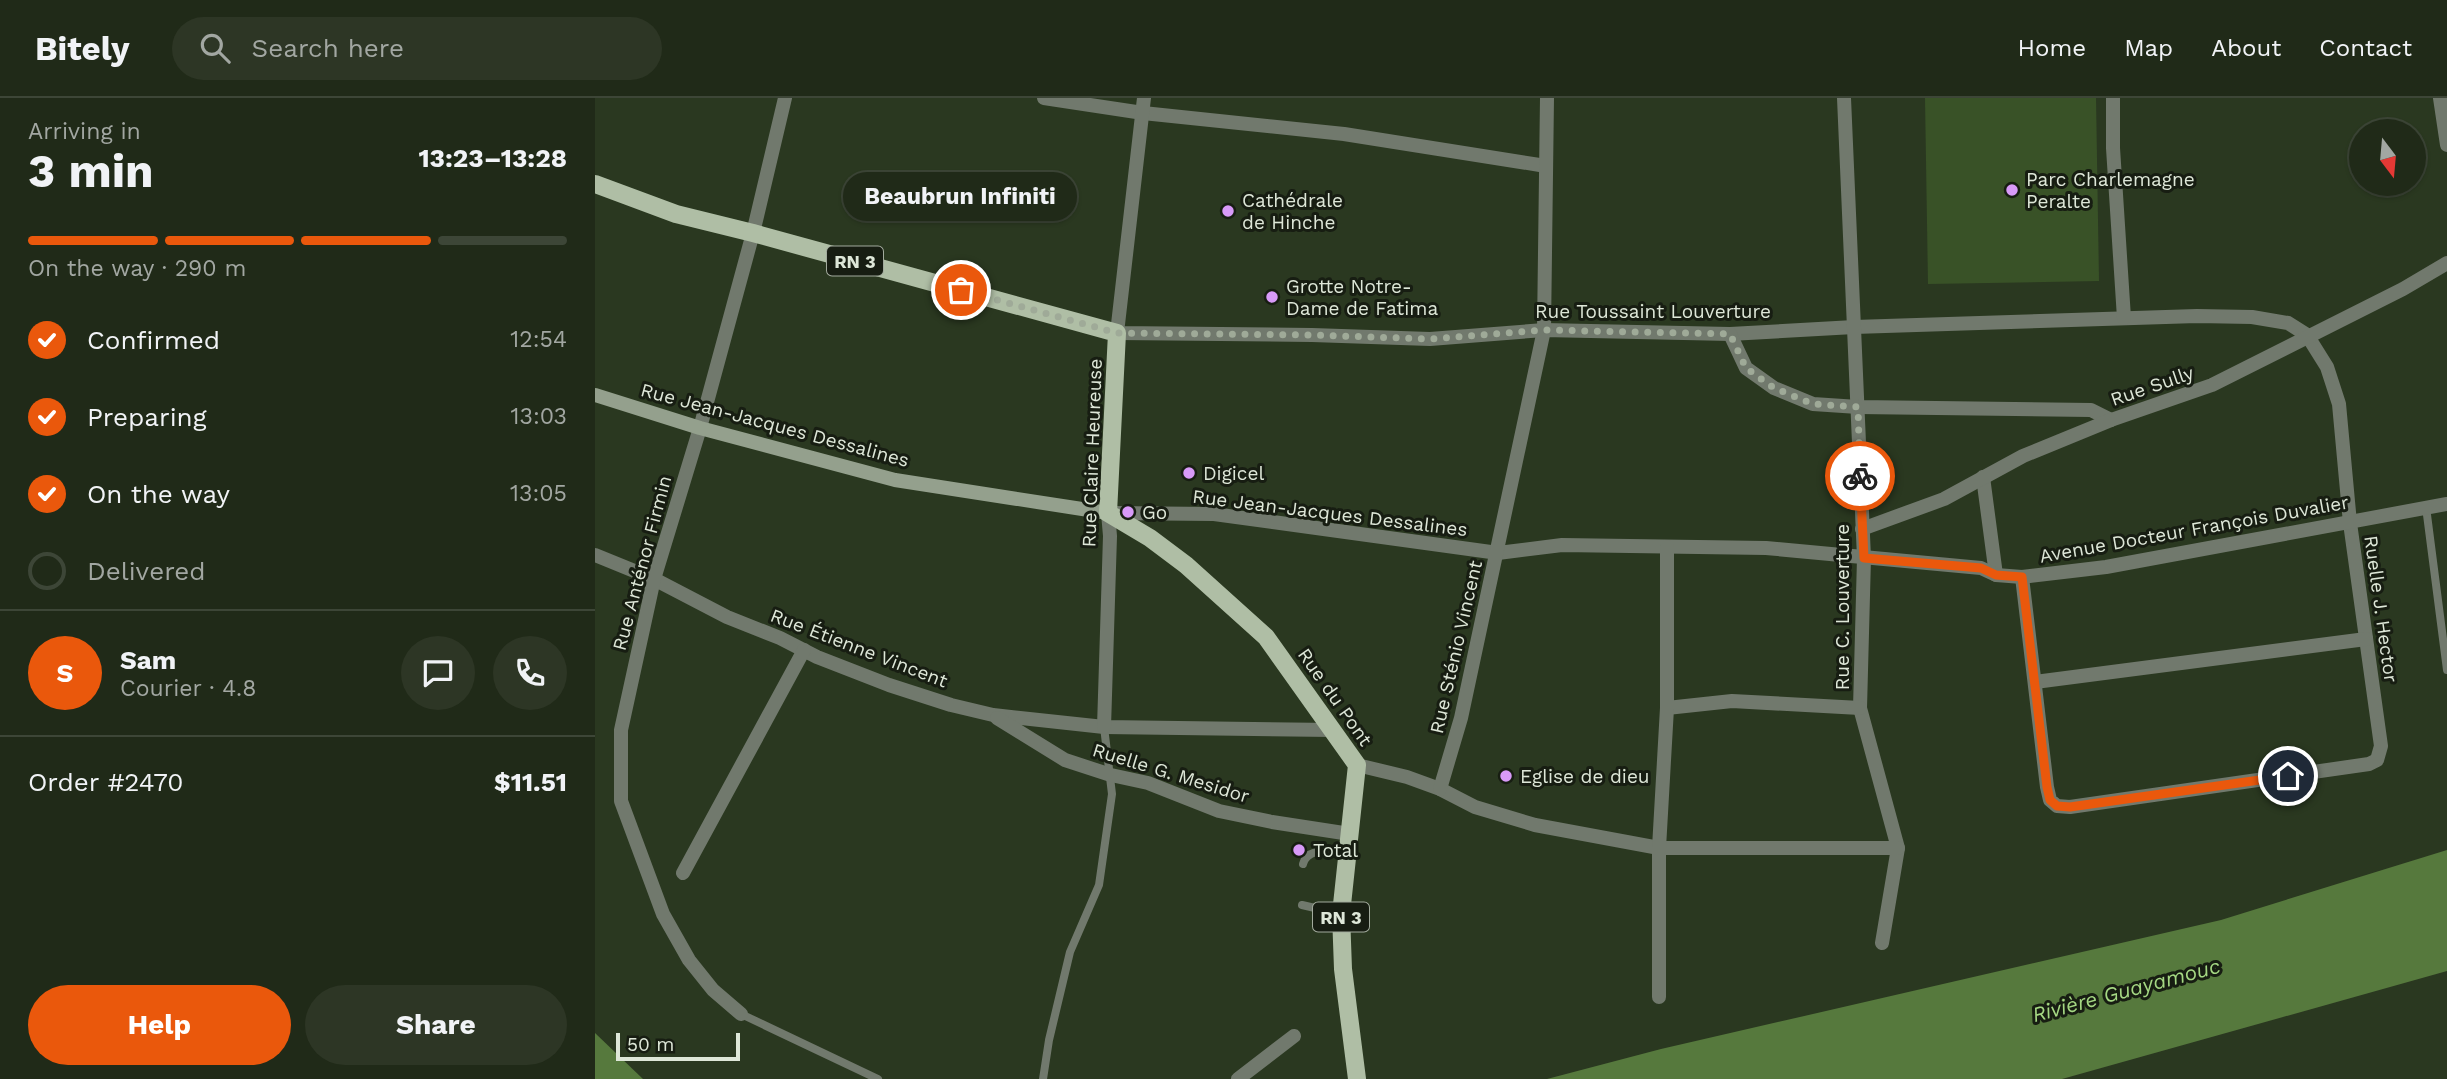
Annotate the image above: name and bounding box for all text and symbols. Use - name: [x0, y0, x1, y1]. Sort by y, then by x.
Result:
- search box: [172, 17, 662, 80]
- text: Bitely: [35, 29, 130, 68]
- icon: search: [196, 29, 234, 67]
- text: Search here: [252, 33, 404, 63]
- text: Home: [2018, 34, 2086, 62]
- text: Map: [2124, 34, 2173, 62]
- text: About: [2211, 34, 2281, 62]
- text: Contact: [2319, 34, 2412, 62]
- text: Arriving in: [28, 118, 141, 145]
- north arrow: [2349, 119, 2425, 196]
- map controls: [2349, 119, 2426, 196]
- text: 13:23–13:28: [418, 143, 567, 173]
- text: 3 min: [28, 144, 154, 198]
- place label: Parc Charlemagne Peralte: [2026, 168, 2195, 213]
- callout: Beaubrun Infiniti: [844, 171, 1078, 220]
- marker: Parc Charlemagne Peralte: [2004, 182, 2020, 198]
- text: Beaubrun Infiniti: [864, 183, 1056, 210]
- place label: Cathédrale de Hinche: [1242, 189, 1343, 234]
- marker: Cathédrale de Hinche: [1220, 203, 1236, 219]
- road number: RN 3: [827, 246, 883, 276]
- text: On the way · 290 m: [28, 255, 246, 282]
- pin: [931, 260, 991, 320]
- icon: bag: [942, 271, 980, 309]
- place label: Grotte Notre- Dame de Fatima: [1286, 275, 1438, 320]
- marker: Grotte Notre- Dame de Fatima: [1264, 289, 1280, 305]
- street label: Rue Toussaint Louverture: [1535, 300, 1771, 323]
- icon: check: [28, 321, 66, 359]
- text: Confirmed: [87, 325, 220, 355]
- text: 12:54: [510, 326, 567, 353]
- street label: Rue Claire Heureuse: [1077, 358, 1107, 548]
- street label: Rue Sully: [2107, 361, 2197, 411]
- street label: Rue Jean-Jacques Dessalines: [638, 378, 912, 472]
- icon: check: [28, 398, 66, 436]
- text: Preparing: [87, 402, 207, 432]
- text: 13:03: [511, 403, 567, 430]
- courier: [1825, 441, 1895, 511]
- icon: bike: [1841, 457, 1879, 495]
- place label: Digicel: [1203, 462, 1264, 485]
- marker: Digicel: [1181, 465, 1197, 481]
- street label: Rue Anténor Firmin: [608, 473, 676, 653]
- icon: check: [28, 475, 66, 513]
- text: On the way: [87, 479, 230, 509]
- text: 13:05: [510, 480, 567, 507]
- street label: Rue Jean-Jacques Dessalines: [1191, 485, 1469, 541]
- street label: Avenue Docteur François Duvalier: [2038, 490, 2351, 568]
- place label: Go: [1142, 501, 1167, 524]
- marker: Go: [1120, 504, 1136, 520]
- street label: Rue C. Louverture: [1831, 524, 1854, 690]
- street label: Ruelle J. Hector: [2359, 534, 2403, 684]
- text: Delivered: [87, 556, 206, 586]
- street label: Rue Sténio Vincent: [1425, 558, 1487, 736]
- street label: Rue Étienne Vincent: [767, 604, 951, 692]
- button: chat: [401, 636, 475, 710]
- button: phone: [493, 636, 567, 710]
- street label: Rue du Pont: [1293, 644, 1377, 750]
- text: Sam: [120, 645, 176, 675]
- text: S: [57, 658, 73, 688]
- text: Courier · 4.8: [120, 675, 256, 702]
- street label: Ruelle G. Mesidor: [1090, 738, 1252, 808]
- pin: [2258, 746, 2318, 806]
- icon: home: [2269, 757, 2307, 795]
- place label: Eglise de dieu: [1520, 765, 1650, 788]
- text: Order #2470: [28, 767, 184, 797]
- text: $11.51: [494, 767, 567, 797]
- marker: Eglise de dieu: [1498, 768, 1514, 784]
- place label: Total: [1313, 839, 1358, 862]
- marker: Total: [1291, 842, 1307, 858]
- road number: RN 3: [1313, 902, 1369, 932]
- water label: Rivière Guayamouc: [2029, 953, 2223, 1027]
- button: Help: [28, 985, 291, 1065]
- button: Share: [305, 985, 567, 1065]
- scale bar: [616, 1030, 740, 1062]
- text: 50 m: [627, 1033, 674, 1056]

